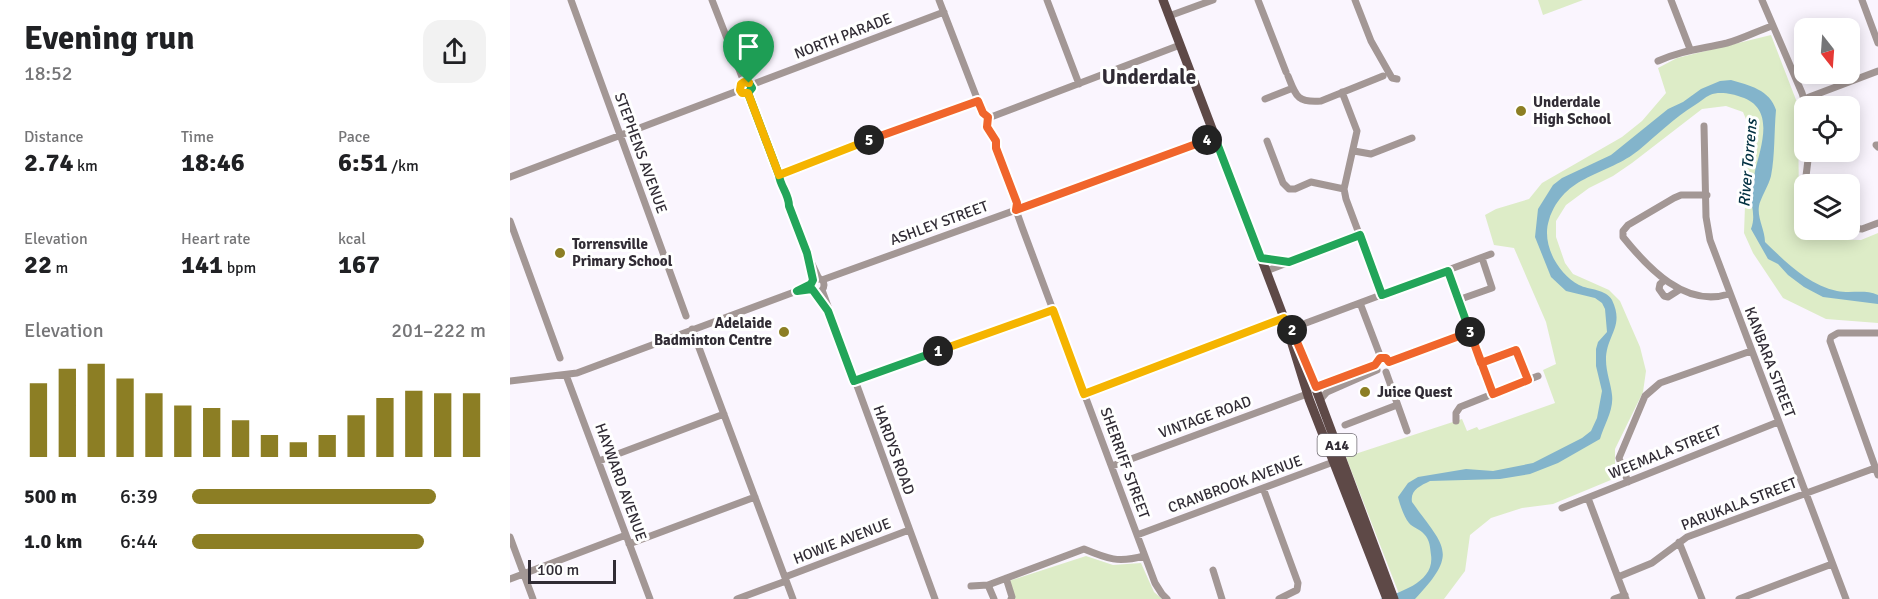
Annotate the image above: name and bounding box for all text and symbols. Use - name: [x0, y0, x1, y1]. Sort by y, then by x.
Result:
- street label: NORTH PARADE: [792, 9, 894, 63]
- text: Evening run: [24, 18, 194, 59]
- north arrow: [1794, 18, 1860, 84]
- map controls: [1794, 18, 1860, 240]
- button: share: [423, 20, 486, 83]
- pin: [723, 21, 774, 83]
- icon: arrive: [732, 30, 765, 63]
- text: 18:52: [24, 61, 73, 86]
- district label: Underdale: [1102, 64, 1196, 90]
- street label: STEPHENS AVENUE: [611, 90, 671, 216]
- place label: Underdale High School: [1533, 93, 1612, 128]
- button: locate: [1794, 96, 1860, 162]
- marker: Underdale High School: [1514, 104, 1528, 118]
- water label: River Torrens: [1734, 116, 1762, 208]
- pin: 5: [854, 125, 884, 155]
- pin: 4: [1192, 125, 1222, 155]
- text: Distance: [24, 127, 84, 147]
- text: Time: [181, 127, 214, 147]
- text: Pace: [338, 127, 370, 147]
- text: 5: [865, 130, 873, 150]
- text: 4: [1203, 130, 1211, 150]
- text: 2.74: [24, 147, 74, 179]
- text: 18:46: [181, 147, 245, 179]
- text: 6:51: [338, 147, 388, 179]
- text: km: [74, 156, 98, 176]
- text: /km: [388, 156, 419, 176]
- button: layers: [1794, 174, 1860, 240]
- street label: ASHLEY STREET: [887, 197, 991, 249]
- text: Elevation: [24, 229, 88, 249]
- text: Heart rate: [181, 229, 250, 249]
- text: kcal: [338, 229, 366, 249]
- place label: Torrensville Primary School: [572, 235, 673, 270]
- marker: Torrensville Primary School: [553, 246, 567, 260]
- text: 22: [24, 249, 52, 281]
- text: 141: [181, 249, 223, 281]
- text: 167: [338, 249, 380, 281]
- text: m: [52, 258, 68, 278]
- text: bpm: [223, 258, 256, 278]
- street label: KANBARA STREET: [1741, 304, 1800, 420]
- place label: Adelaide Badminton Centre: [654, 314, 772, 349]
- pin: 2: [1277, 315, 1307, 345]
- pin: 3: [1455, 317, 1485, 347]
- text: Elevation: [24, 318, 104, 343]
- text: 201–222 m: [391, 318, 486, 343]
- text: 2: [1288, 320, 1296, 340]
- text: 3: [1466, 322, 1474, 342]
- marker: Adelaide Badminton Centre: [777, 325, 791, 339]
- pin: 1: [923, 336, 953, 366]
- text: 1: [934, 341, 942, 361]
- place label: Juice Quest: [1377, 383, 1453, 401]
- marker: Juice Quest: [1358, 385, 1372, 399]
- street label: VINTAGE ROAD: [1156, 392, 1254, 442]
- street label: HARDYS ROAD: [869, 403, 919, 497]
- street label: SHERRIFF STREET: [1097, 405, 1154, 522]
- street label: HAYWARD AVENUE: [591, 421, 651, 543]
- street label: WEEMALA STREET: [1606, 421, 1725, 483]
- road number: A14: [1318, 434, 1356, 456]
- street label: CRANBROOK AVENUE: [1165, 451, 1305, 517]
- street label: PARUKALA STREET: [1679, 473, 1800, 534]
- text: 500 m: [24, 484, 77, 509]
- text: 6:39: [120, 484, 158, 509]
- street label: HOWIE AVENUE: [791, 514, 893, 568]
- text: 1.0 km: [24, 529, 82, 554]
- text: 6:44: [120, 529, 158, 554]
- scale bar: [528, 557, 616, 584]
- text: 100 m: [537, 560, 579, 580]

